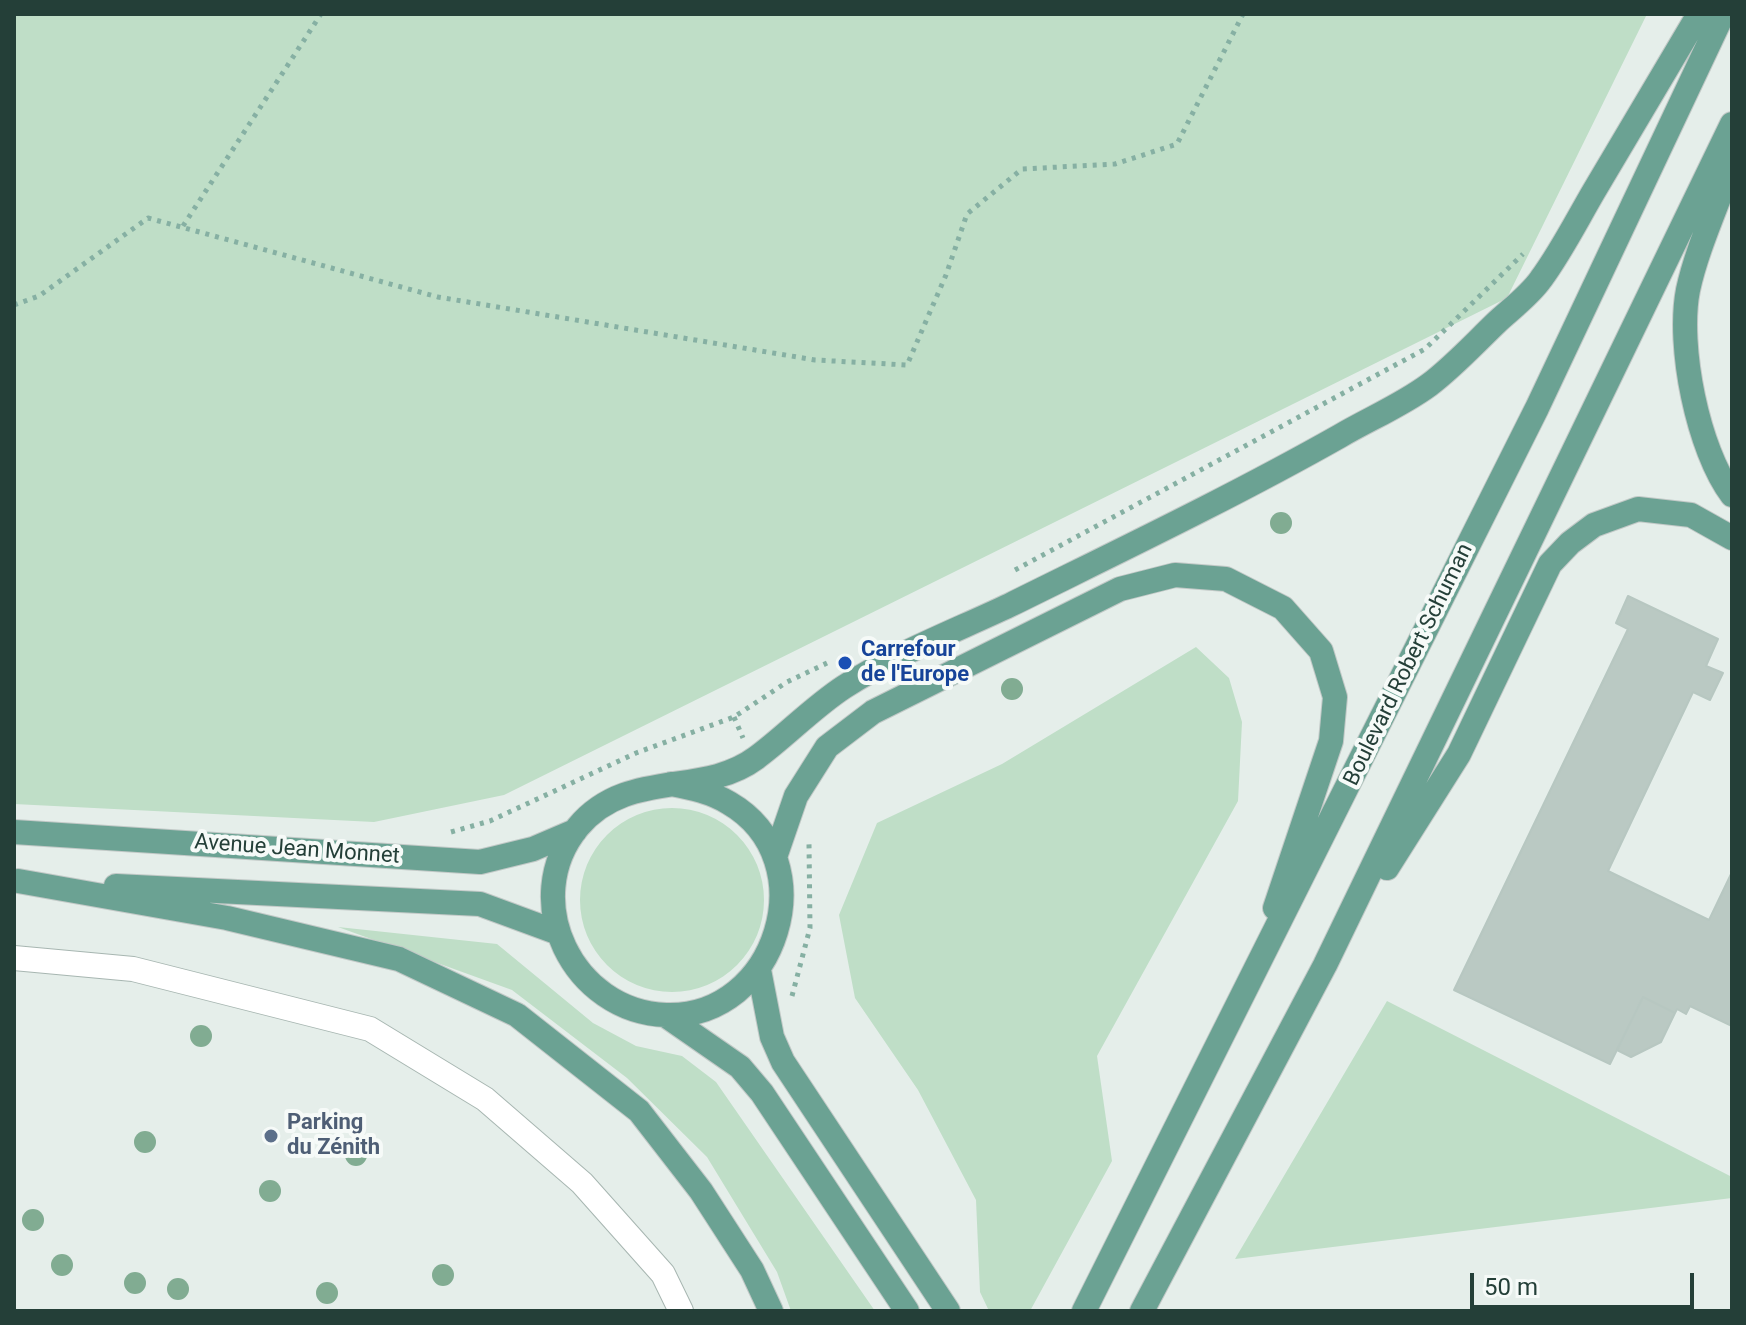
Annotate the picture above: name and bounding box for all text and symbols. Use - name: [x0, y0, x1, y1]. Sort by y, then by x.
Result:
- street label: Boulevard Robert Schuman: [1339, 540, 1479, 790]
- place label: Carrefour de l'Europe: [861, 637, 969, 688]
- marker: Carrefour de l'Europe: [836, 654, 854, 672]
- street label: Avenue Jean Monnet: [193, 830, 401, 870]
- place label: Parking du Zénith: [287, 1110, 380, 1162]
- marker: Parking du Zénith: [262, 1127, 280, 1145]
- scale bar: [1474, 1257, 1698, 1307]
- text: 50 m: [1484, 1273, 1538, 1301]

